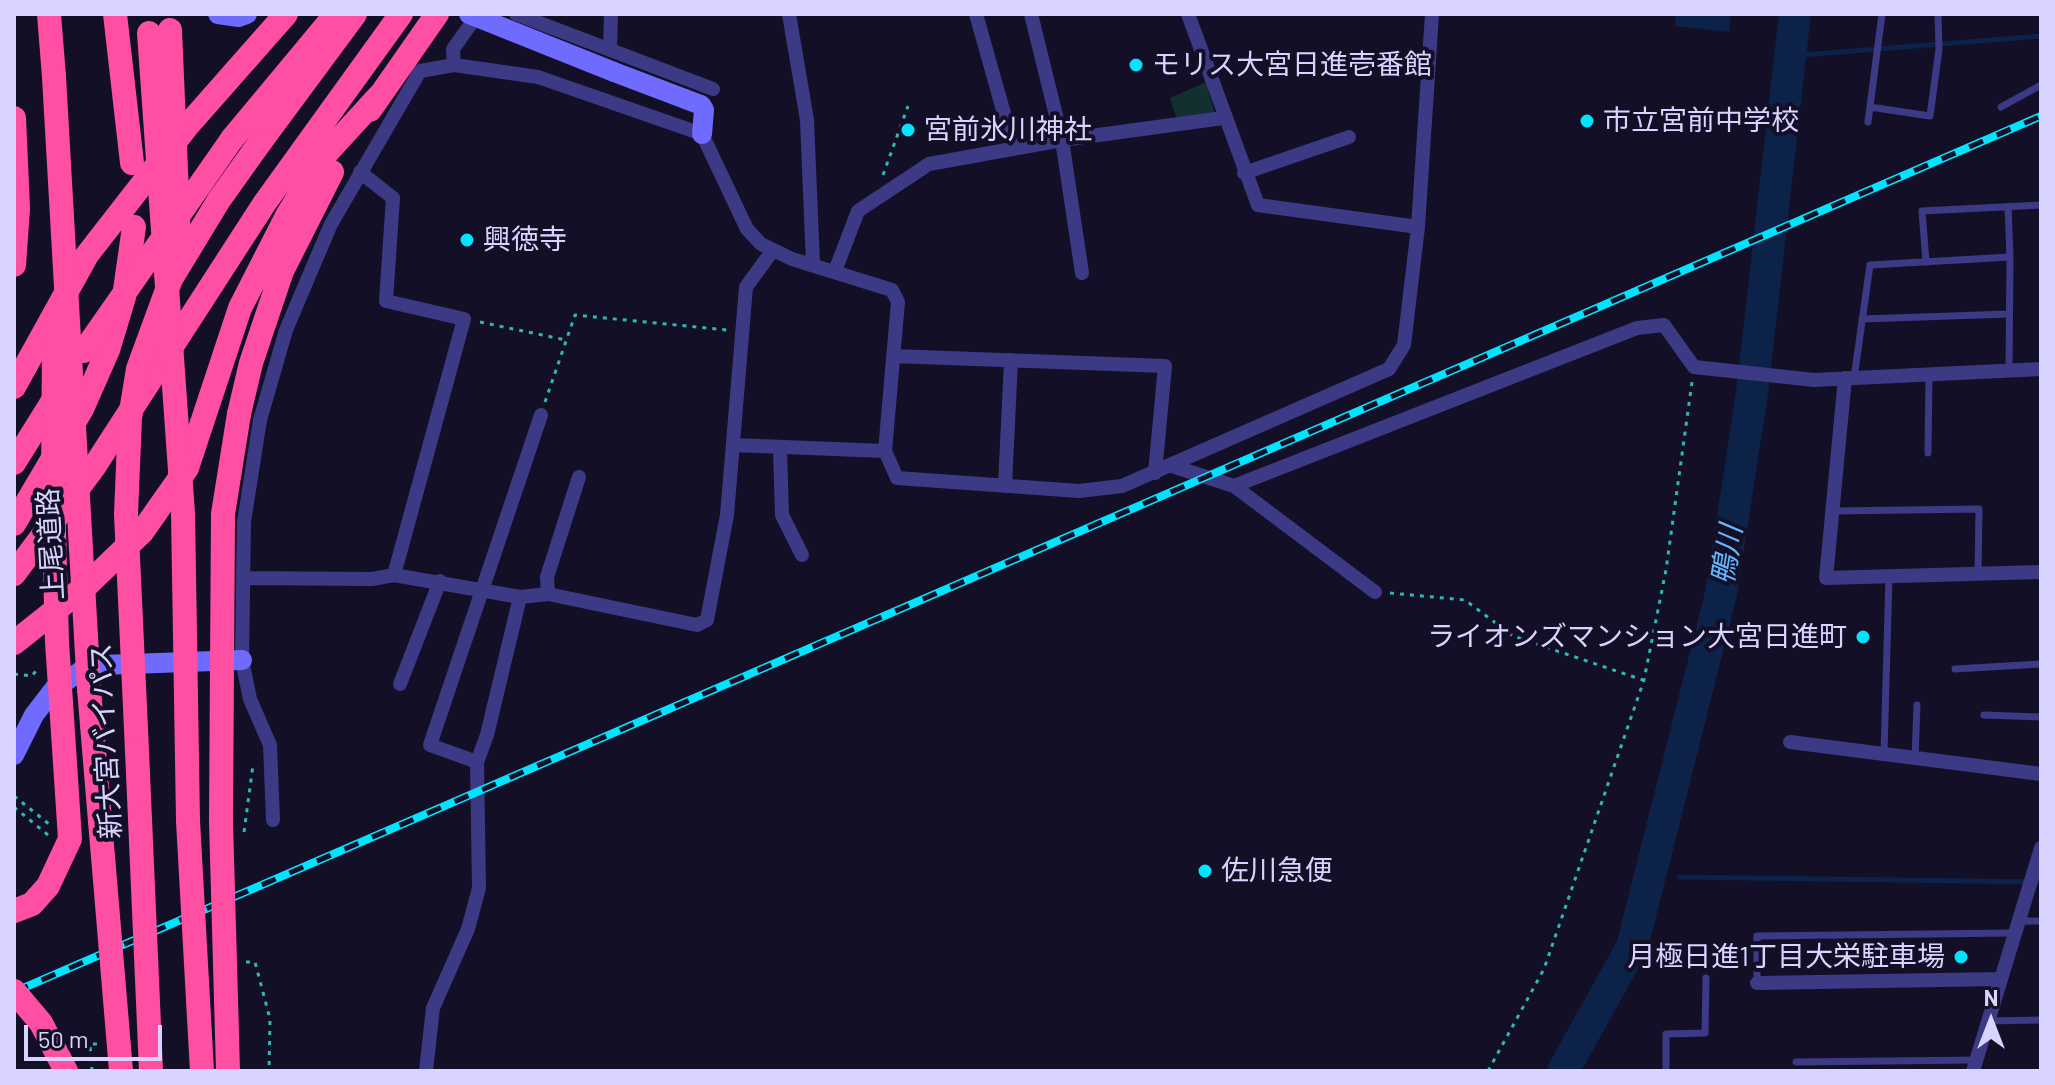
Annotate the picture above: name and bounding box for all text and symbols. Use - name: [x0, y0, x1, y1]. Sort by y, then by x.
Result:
- place label: モリス大宮日進壱番館: [1152, 48, 1432, 82]
- marker: モリス大宮日進壱番館: [1127, 56, 1145, 74]
- place label: 市立宮前中学校: [1603, 104, 1799, 138]
- marker: 市立宮前中学校: [1578, 112, 1596, 130]
- place label: 宮前氷川神社: [924, 113, 1092, 147]
- marker: 宮前氷川神社: [899, 121, 917, 139]
- place label: 興徳寺: [483, 223, 567, 257]
- marker: 興徳寺: [458, 231, 476, 249]
- street label: 上尾道路: [31, 487, 71, 601]
- water label: 鴨川: [1705, 523, 1749, 587]
- place label: ライオンズマンション大宮日進町: [1427, 620, 1847, 654]
- marker: ライオンズマンション大宮日進町: [1854, 628, 1872, 646]
- street label: 新大宮バイパス: [84, 642, 128, 840]
- place label: 佐川急便: [1221, 854, 1333, 888]
- marker: 佐川急便: [1196, 862, 1214, 880]
- place label: 月極日進1丁目大栄駐車場: [1627, 940, 1945, 974]
- marker: 月極日進1丁目大栄駐車場: [1952, 948, 1970, 966]
- north arrow: [1951, 981, 2031, 1061]
- text: N: [1984, 984, 1998, 1010]
- scale bar: [28, 1009, 166, 1059]
- text: 50 m: [38, 1024, 89, 1053]

